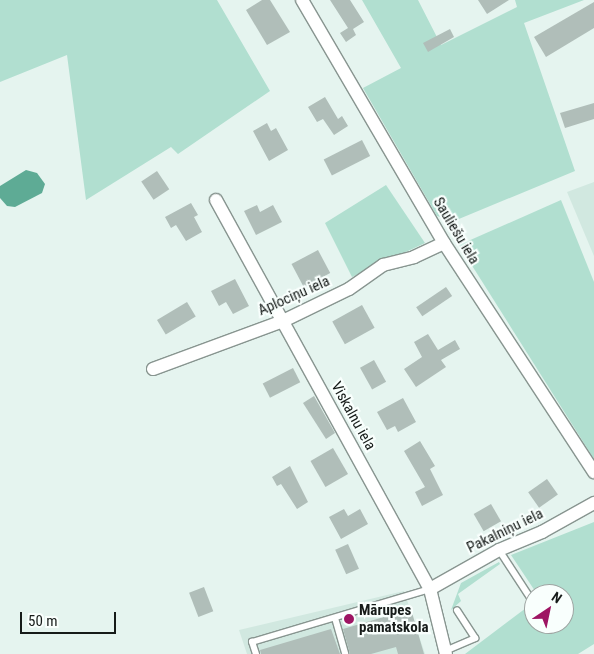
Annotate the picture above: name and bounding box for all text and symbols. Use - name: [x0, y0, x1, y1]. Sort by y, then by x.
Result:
- street label: Sauliešu iela: [429, 194, 483, 268]
- street label: Aplociņu iela: [255, 272, 333, 320]
- street label: Viskalnu iela: [327, 379, 379, 453]
- street label: Pakalniņu iela: [464, 505, 546, 557]
- north arrow: [524, 584, 574, 634]
- text: N: [549, 588, 565, 606]
- place label: Mārupes pamatskola: [359, 601, 429, 636]
- scale bar: [22, 602, 119, 634]
- text: 50 m: [28, 612, 58, 630]
- marker: Mārupes pamatskola: [343, 613, 355, 625]

